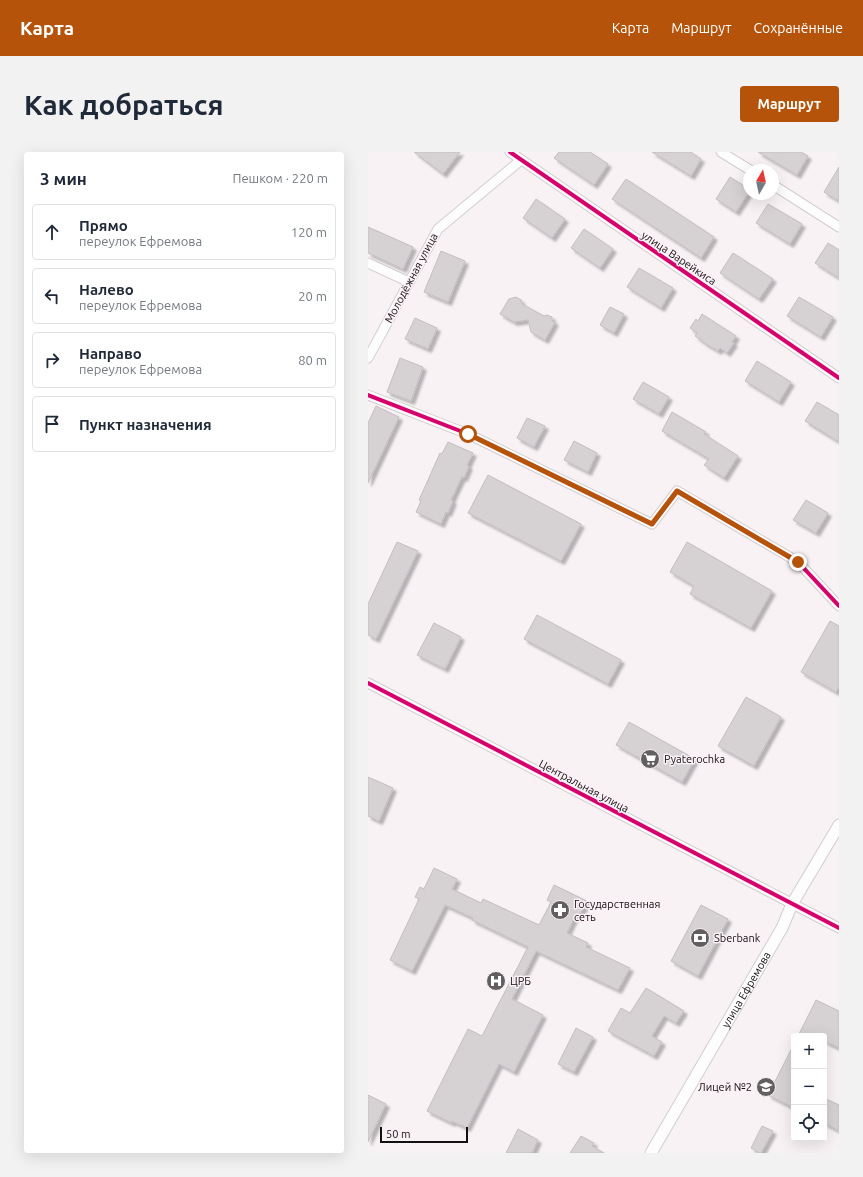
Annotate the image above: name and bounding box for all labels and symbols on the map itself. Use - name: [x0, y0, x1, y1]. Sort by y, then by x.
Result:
- north arrow: [743, 164, 779, 200]
- street label: улица Варейкиса: [639, 229, 719, 287]
- street label: Молодёжная улица: [382, 231, 440, 325]
- route start: [459, 425, 477, 443]
- route end: [789, 553, 807, 571]
- supermarket icon: Pyaterochka: [639, 748, 661, 770]
- place label: Pyaterochka: [664, 753, 725, 765]
- street label: Центральная улица: [537, 757, 631, 815]
- place label: Государственная сеть: [574, 898, 660, 923]
- pharmacy icon: Государственная сеть: [549, 899, 571, 921]
- bank icon: Sberbank: [689, 927, 711, 949]
- place label: Sberbank: [714, 932, 761, 944]
- street label: улица Ефремова: [719, 950, 773, 1030]
- hospital icon: ЦРБ: [485, 970, 507, 992]
- place label: ЦРБ: [510, 975, 531, 987]
- school or university icon: Лицей №2: [755, 1076, 777, 1098]
- place label: Лицей №2: [698, 1081, 752, 1093]
- scale bar: [380, 1125, 468, 1144]

